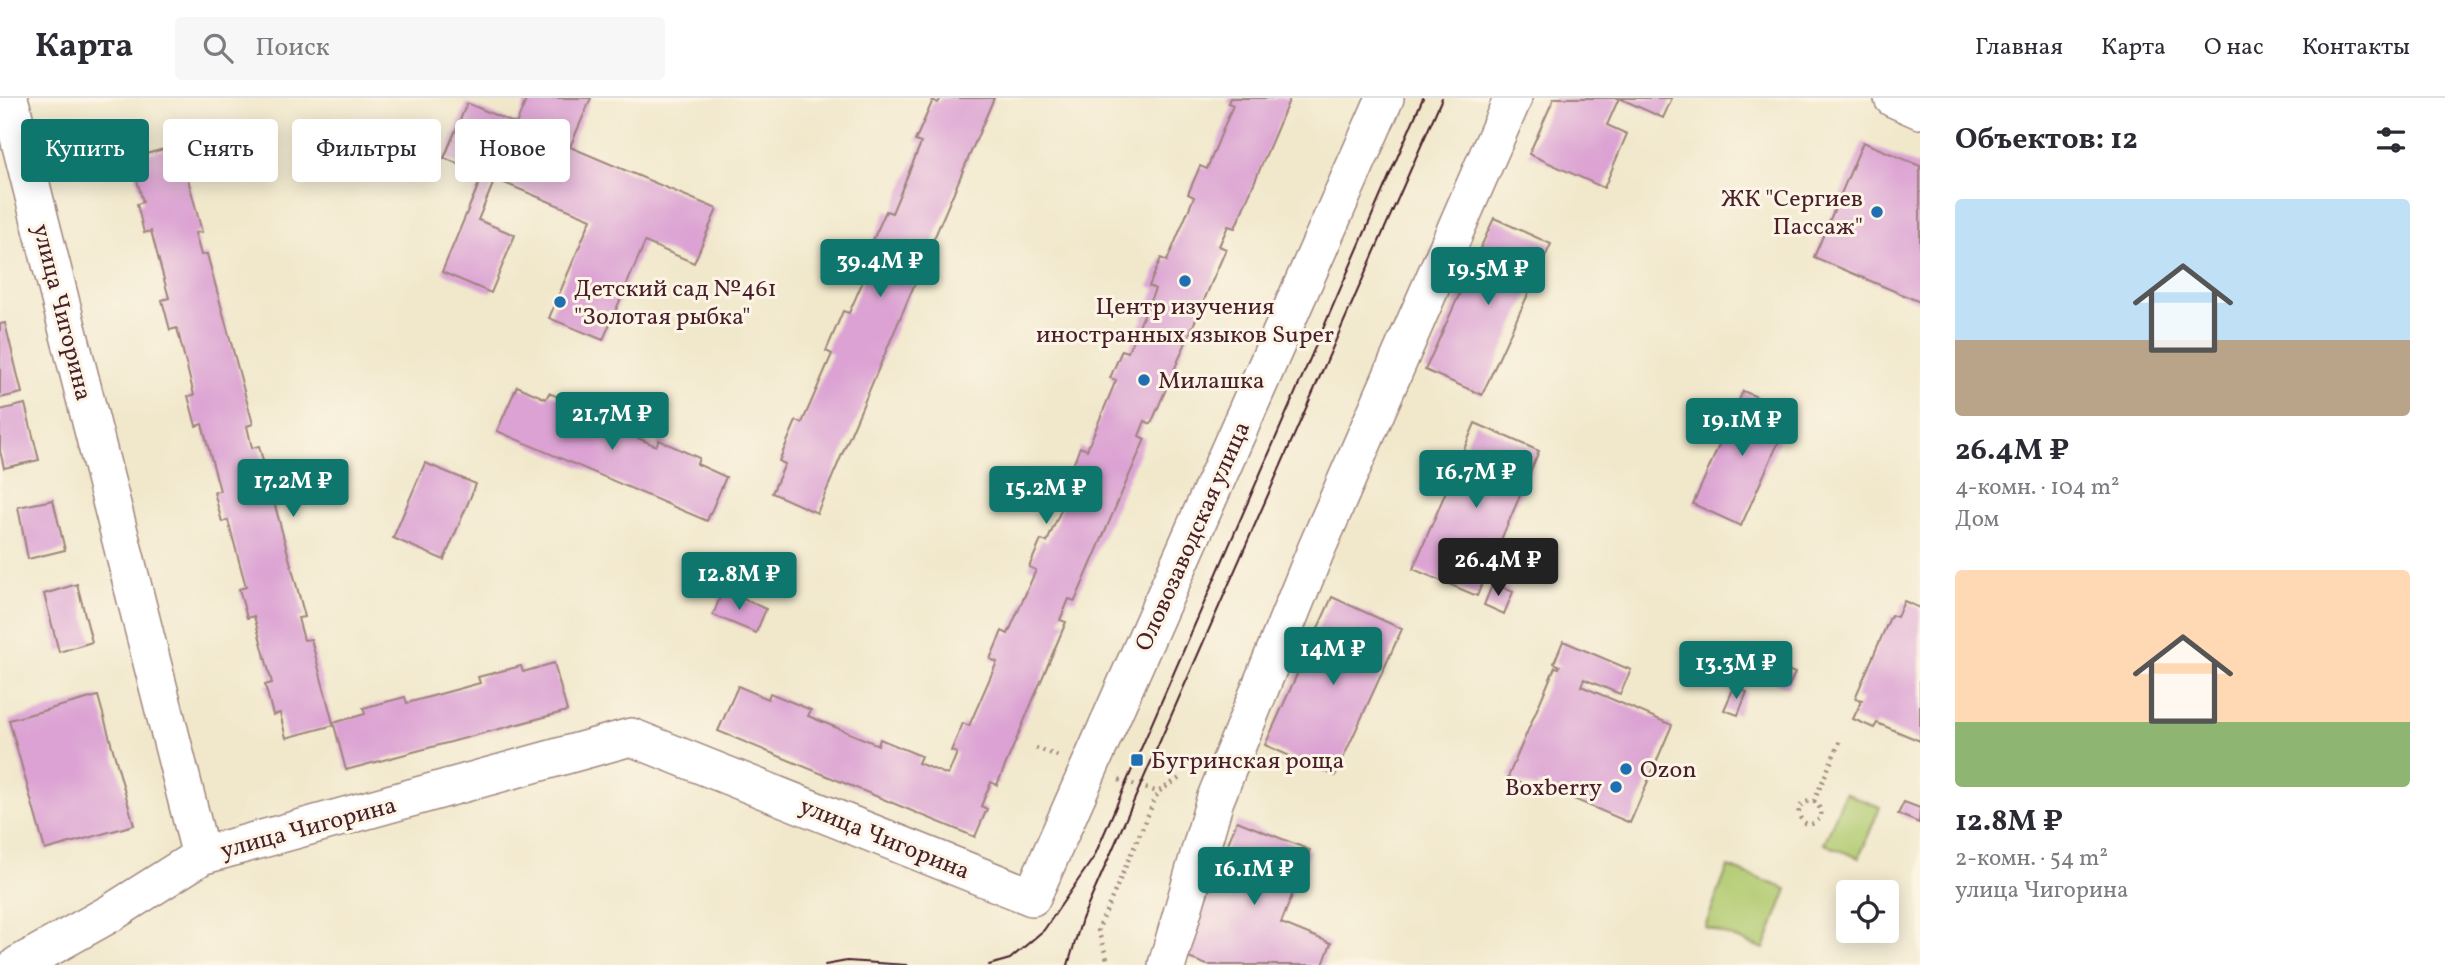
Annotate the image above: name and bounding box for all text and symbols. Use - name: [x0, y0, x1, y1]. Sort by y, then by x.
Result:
- search box: [175, 17, 665, 80]
- text: Карта: [35, 25, 133, 71]
- icon: search: [199, 29, 237, 67]
- text: Поиск: [255, 30, 330, 66]
- text: Главная: [1975, 31, 2063, 65]
- text: Карта: [2101, 31, 2166, 65]
- text: О нас: [2204, 31, 2264, 65]
- text: Контакты: [2302, 31, 2410, 65]
- chip: Купить: [21, 119, 149, 182]
- chip: Снять: [163, 119, 278, 182]
- chip: Фильтры: [292, 119, 441, 182]
- chip: Новое: [455, 119, 570, 182]
- text: Объектов: 12: [1955, 119, 2138, 161]
- icon: filters: [2372, 121, 2410, 159]
- place label: ЖК "Сергиев Пассаж": [1721, 183, 1863, 245]
- marker: ЖК "Сергиев Пассаж": [1869, 204, 1885, 220]
- street label: улица Чигорина: [23, 221, 99, 404]
- pin: 39.4M ₽: [815, 240, 945, 299]
- icon: home: [2120, 245, 2246, 371]
- text: 39.4M ₽: [836, 246, 924, 278]
- pin: 19.5M ₽: [1423, 248, 1553, 307]
- text: 19.5M ₽: [1447, 254, 1529, 286]
- place label: Детский сад №461 "Золотая рыбка": [574, 273, 777, 335]
- marker: Центр изучения иностранных языков Super: [1177, 273, 1193, 289]
- place label: Центр изучения иностранных языков Super: [1036, 291, 1334, 353]
- marker: Детский сад №461 "Золотая рыбка": [552, 294, 568, 310]
- place label: Милашка: [1158, 365, 1265, 399]
- marker: Милашка: [1136, 372, 1152, 388]
- pin: 21.7M ₽: [547, 392, 677, 452]
- pin: 19.1M ₽: [1677, 398, 1807, 458]
- text: 21.7M ₽: [572, 399, 652, 431]
- text: 19.1M ₽: [1702, 405, 1782, 437]
- street label: Оловозаводская улица: [1128, 417, 1260, 657]
- text: 26.4M ₽: [1955, 430, 2069, 472]
- pin: 16.7M ₽: [1411, 450, 1541, 510]
- text: 16.7M ₽: [1435, 457, 1517, 489]
- pin: 17.2M ₽: [228, 460, 358, 519]
- text: 17.2M ₽: [253, 466, 333, 498]
- pin: 15.2M ₽: [981, 466, 1111, 526]
- text: 4-комн. · 104 m²: [1955, 472, 2120, 504]
- text: 15.2M ₽: [1005, 473, 1087, 505]
- text: Дом: [1955, 504, 1999, 536]
- pin: 26.4M ₽: [1433, 538, 1563, 598]
- text: 26.4M ₽: [1454, 545, 1542, 577]
- pin: 12.8M ₽: [674, 552, 804, 612]
- text: 12.8M ₽: [698, 559, 780, 591]
- icon: home: [2120, 616, 2246, 742]
- pin: 14M ₽: [1284, 628, 1382, 687]
- text: 14M ₽: [1300, 634, 1366, 666]
- pin: 13.3M ₽: [1671, 642, 1801, 701]
- text: 13.3M ₽: [1695, 648, 1777, 680]
- place label: Бугринская роща: [1151, 745, 1344, 779]
- marker: Бугринская роща: [1129, 752, 1145, 768]
- place label: Ozon: [1640, 754, 1697, 788]
- marker: Ozon: [1618, 761, 1634, 777]
- place label: Boxberry: [1505, 772, 1602, 806]
- marker: Boxberry: [1608, 779, 1624, 795]
- street label: улица Чигорина: [217, 789, 400, 869]
- street label: улица Чигорина: [794, 790, 975, 890]
- text: 12.8M ₽: [1955, 801, 2063, 843]
- text: 2-комн. · 54 m²: [1955, 843, 2108, 875]
- pin: 16.1M ₽: [1189, 848, 1319, 907]
- text: 16.1M ₽: [1214, 854, 1294, 886]
- text: улица Чигорина: [1955, 875, 2128, 907]
- map controls: [1836, 880, 1899, 943]
- button: locate: [1836, 880, 1899, 943]

